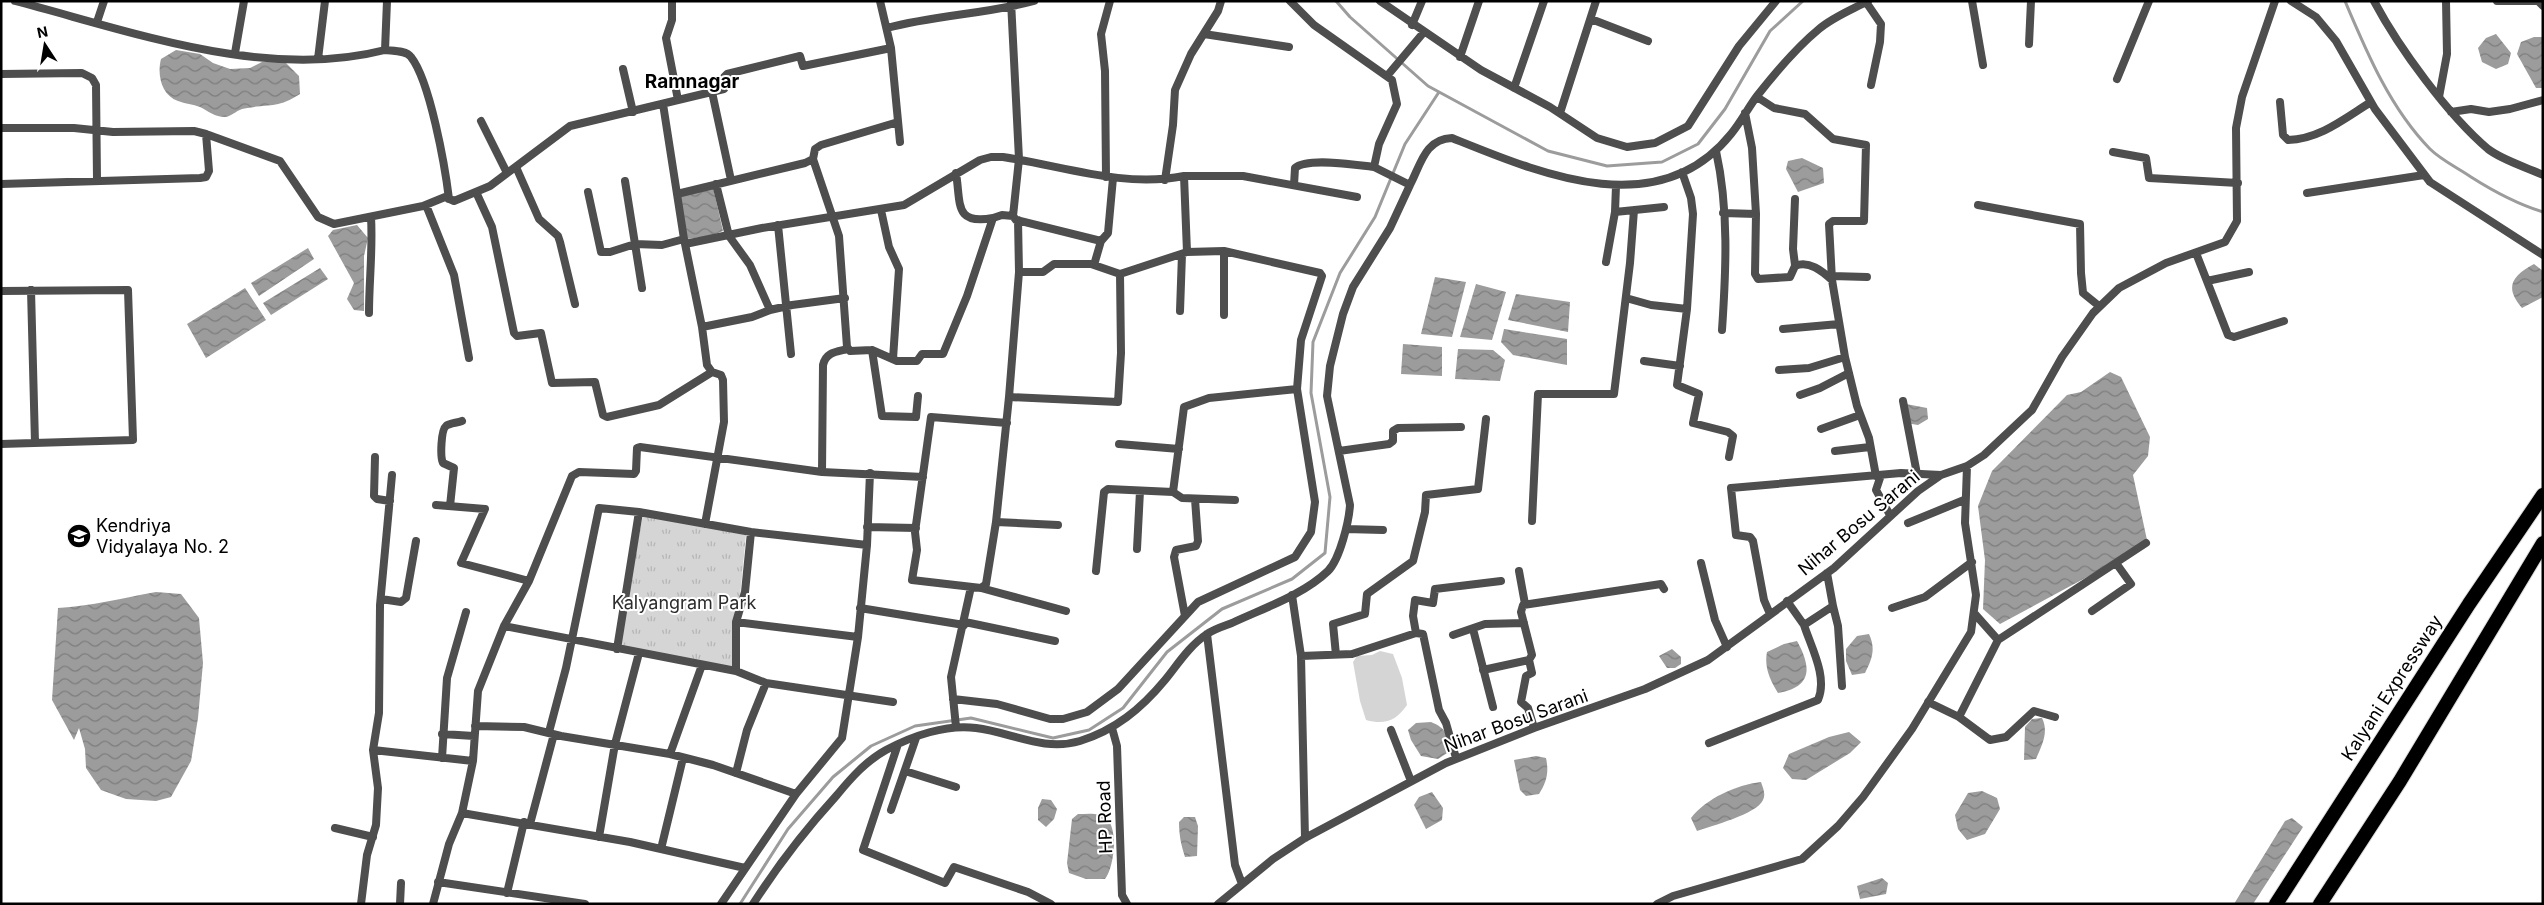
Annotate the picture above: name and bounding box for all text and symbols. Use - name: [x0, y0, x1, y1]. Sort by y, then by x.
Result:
- north arrow: [20, 20, 70, 70]
- text: N: [35, 22, 49, 41]
- district label: Ramnagar: [645, 70, 739, 93]
- street label: Nihar Bosu Sarani: [1794, 466, 1924, 579]
- place label: Kendriya Vidyalaya No. 2: [96, 515, 229, 557]
- school or university icon: Kendriya Vidyalaya No. 2: [66, 523, 92, 549]
- park label: Kalyangram Park: [612, 592, 756, 613]
- street label: Kalyani Expressway: [2337, 611, 2446, 764]
- street label: Nihar Bosu Sarani: [1441, 685, 1591, 756]
- street label: HP Road: [1093, 780, 1116, 854]

